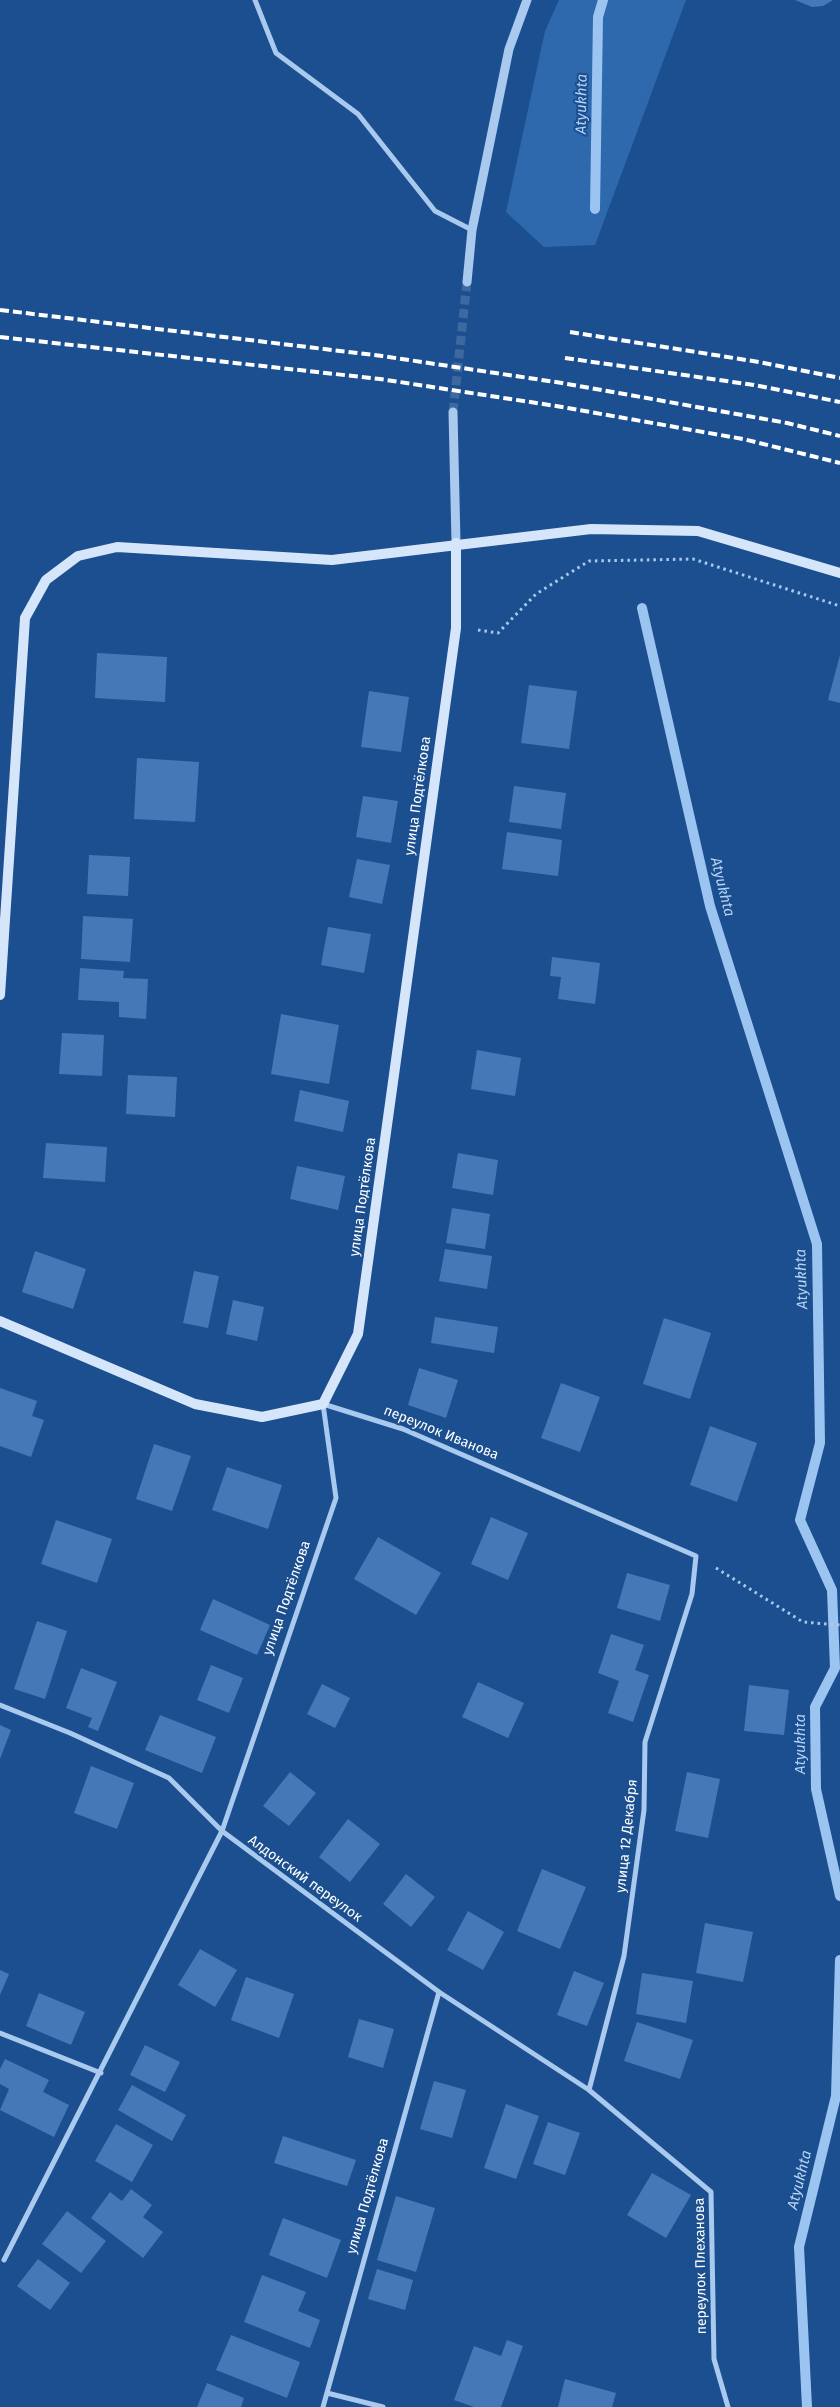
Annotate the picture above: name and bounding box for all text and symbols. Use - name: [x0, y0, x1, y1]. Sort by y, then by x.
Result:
- water label: Atyukhta: [572, 74, 592, 134]
- street label: улица Подтёлкова: [401, 735, 435, 857]
- water label: Atyukhta: [706, 856, 738, 918]
- street label: улица Подтёлкова: [346, 1136, 380, 1258]
- water label: Atyukhta: [792, 1249, 812, 1309]
- street label: переулок Иванова: [381, 1402, 501, 1464]
- street label: улица Подтёлкова: [260, 1538, 314, 1658]
- water label: Atyukhta: [792, 1714, 810, 1774]
- street label: улица 12 Декабря: [613, 1778, 641, 1894]
- street label: Алдонский переулок: [245, 1832, 365, 1926]
- street label: улица Подтёлкова: [343, 2136, 393, 2256]
- water label: Atyukhta: [784, 2149, 816, 2211]
- street label: переулок Плеханова: [691, 2197, 711, 2335]

